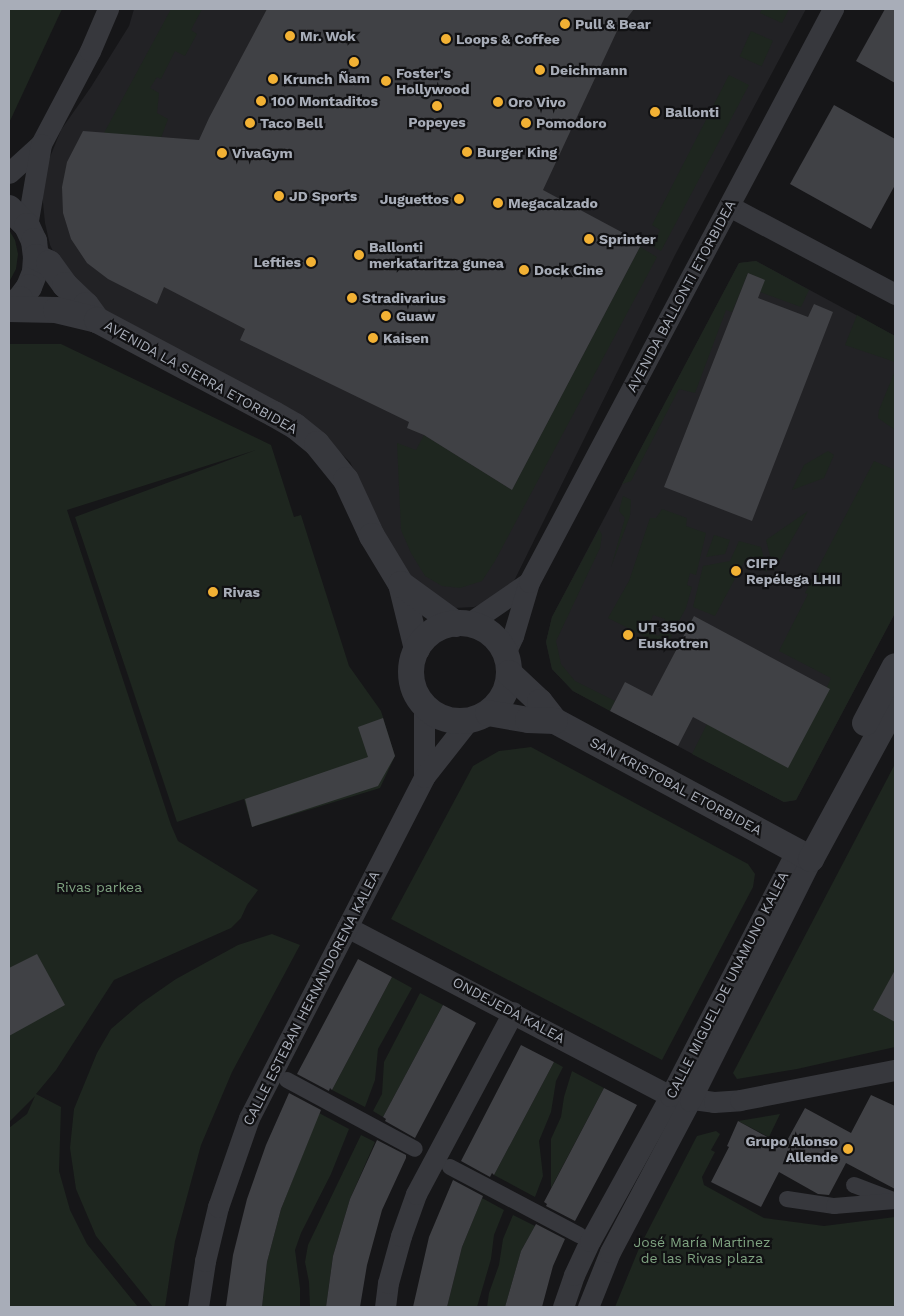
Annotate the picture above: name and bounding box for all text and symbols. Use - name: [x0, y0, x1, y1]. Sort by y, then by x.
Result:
- place label: Pull & Bear: [575, 16, 651, 32]
- marker: Pull & Bear: [559, 18, 571, 30]
- place label: Mr. Wok: [300, 28, 356, 44]
- marker: Mr. Wok: [284, 30, 296, 42]
- place label: Loops & Coffee: [456, 31, 560, 47]
- marker: Loops & Coffee: [440, 33, 452, 45]
- marker: Ñam: [348, 56, 360, 68]
- place label: Deichmann: [550, 62, 627, 78]
- marker: Deichmann: [534, 64, 546, 76]
- place label: Foster's Hollywood: [396, 65, 470, 98]
- place label: Ñam: [338, 70, 370, 86]
- place label: Krunch: [283, 71, 333, 87]
- marker: Krunch: [267, 73, 279, 85]
- marker: Foster's Hollywood: [380, 75, 392, 87]
- place label: 100 Montaditos: [271, 93, 378, 109]
- place label: Oro Vivo: [508, 94, 566, 110]
- marker: 100 Montaditos: [255, 95, 267, 107]
- marker: Oro Vivo: [492, 96, 504, 108]
- marker: Popeyes: [431, 100, 443, 112]
- place label: Ballonti: [665, 104, 719, 120]
- marker: Ballonti: [649, 106, 661, 118]
- place label: Popeyes: [408, 114, 466, 130]
- place label: Taco Bell: [260, 115, 323, 131]
- place label: Pomodoro: [536, 115, 607, 131]
- marker: Taco Bell: [244, 117, 256, 129]
- marker: Pomodoro: [520, 117, 532, 129]
- place label: Burger King: [477, 144, 557, 160]
- place label: VivaGym: [232, 145, 293, 161]
- marker: Burger King: [461, 146, 473, 158]
- marker: VivaGym: [216, 147, 228, 159]
- place label: JD Sports: [289, 188, 357, 204]
- marker: JD Sports: [273, 190, 285, 202]
- place label: Juguettos: [380, 191, 449, 207]
- marker: Juguettos: [453, 193, 465, 205]
- place label: Megacalzado: [508, 195, 598, 211]
- marker: Megacalzado: [492, 197, 504, 209]
- street label: AVENIDA BALLONTI ETORBIDEA: [623, 197, 739, 395]
- place label: Sprinter: [599, 231, 656, 247]
- marker: Sprinter: [583, 233, 595, 245]
- place label: Ballonti merkataritza gunea: [369, 239, 504, 272]
- marker: Ballonti merkataritza gunea: [353, 249, 365, 261]
- place label: Lefties: [253, 254, 301, 270]
- marker: Lefties: [305, 256, 317, 268]
- place label: Dock Cine: [534, 262, 603, 278]
- marker: Dock Cine: [518, 264, 530, 276]
- place label: Stradivarius: [362, 290, 446, 306]
- marker: Stradivarius: [346, 292, 358, 304]
- place label: Guaw: [396, 308, 435, 324]
- marker: Guaw: [380, 310, 392, 322]
- street label: AVENIDA LA SIERRA ETORBIDEA: [101, 316, 301, 438]
- place label: Kaisen: [383, 330, 429, 346]
- marker: Kaisen: [367, 332, 379, 344]
- place label: CIFP Repélega LHII: [746, 555, 841, 588]
- marker: CIFP Repélega LHII: [730, 565, 742, 577]
- place label: Rivas: [223, 584, 260, 600]
- marker: Rivas: [207, 586, 219, 598]
- place label: UT 3500 Euskotren: [638, 619, 708, 652]
- marker: UT 3500 Euskotren: [622, 629, 634, 641]
- street label: SAN KRISTOBAL ETORBIDEA: [587, 733, 765, 839]
- street label: CALLE ESTEBAN HERNANDORENA KALEA: [239, 868, 383, 1128]
- street label: CALLE MIGUEL DE UNAMUNO KALEA: [662, 868, 792, 1102]
- park label: Rivas parkea: [56, 879, 142, 895]
- street label: ONDEJEDA KALEA: [450, 973, 568, 1047]
- place label: Grupo Alonso Allende: [745, 1133, 838, 1166]
- marker: Grupo Alonso Allende: [842, 1143, 854, 1155]
- park label: José María Martinez de las Rivas plaza: [633, 1234, 771, 1266]

